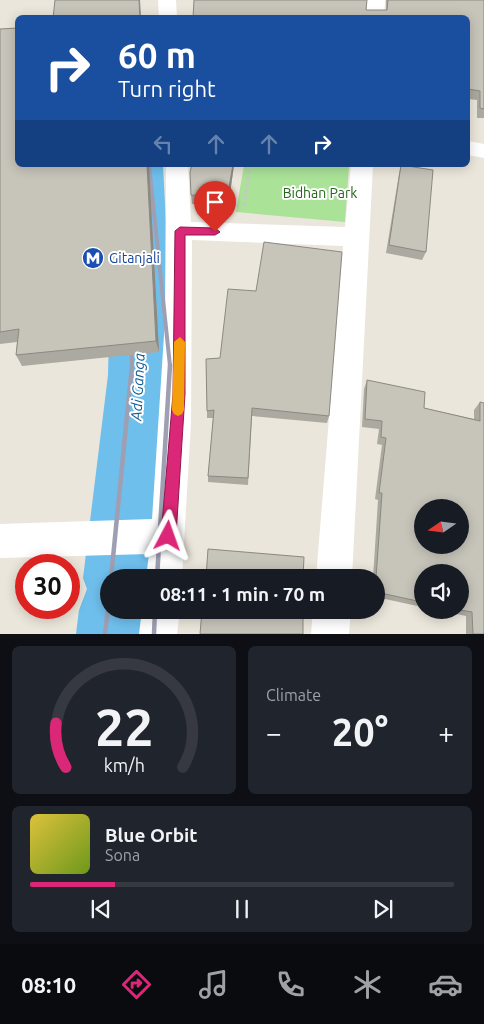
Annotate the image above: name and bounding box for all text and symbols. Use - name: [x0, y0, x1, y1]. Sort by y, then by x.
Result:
- icon: right: [35, 35, 100, 100]
- text: 60 m: [118, 35, 196, 75]
- text: Turn right: [118, 76, 216, 101]
- icon: left: [149, 130, 177, 158]
- icon: ahead: [202, 130, 230, 158]
- icon: ahead: [255, 130, 283, 158]
- icon: right: [308, 130, 336, 158]
- pin: [194, 181, 236, 232]
- park label: Bidhan Park: [283, 185, 357, 201]
- icon: arrive: [201, 188, 229, 216]
- metro station icon: Gitanjali: [81, 246, 105, 270]
- place label: Gitanjali: [109, 250, 160, 266]
- water label: Adi Ganga: [127, 353, 148, 422]
- north arrow: [414, 499, 469, 554]
- map controls: [414, 499, 469, 619]
- position arrow: [141, 509, 193, 561]
- speed limit sign: 30: [15, 554, 80, 619]
- button: sound: [414, 564, 469, 619]
- text: 08:11 · 1 min · 70 m: [160, 583, 325, 605]
- text: Climate: [266, 686, 321, 704]
- text: 22: [95, 698, 153, 756]
- text: 20°: [332, 711, 388, 753]
- text: −: [266, 717, 282, 748]
- text: +: [438, 717, 454, 748]
- text: km/h: [103, 755, 145, 775]
- text: Blue Orbit: [105, 824, 198, 846]
- text: Sona: [105, 846, 140, 864]
- icon: previous: [87, 895, 115, 923]
- icon: pause: [228, 895, 256, 923]
- icon: next: [369, 895, 397, 923]
- icon: directions: [119, 967, 154, 1002]
- icon: music: [196, 967, 231, 1002]
- icon: phone: [273, 967, 308, 1002]
- icon: climate: [350, 967, 385, 1002]
- icon: car: [428, 967, 463, 1002]
- text: 08:10: [21, 972, 76, 997]

